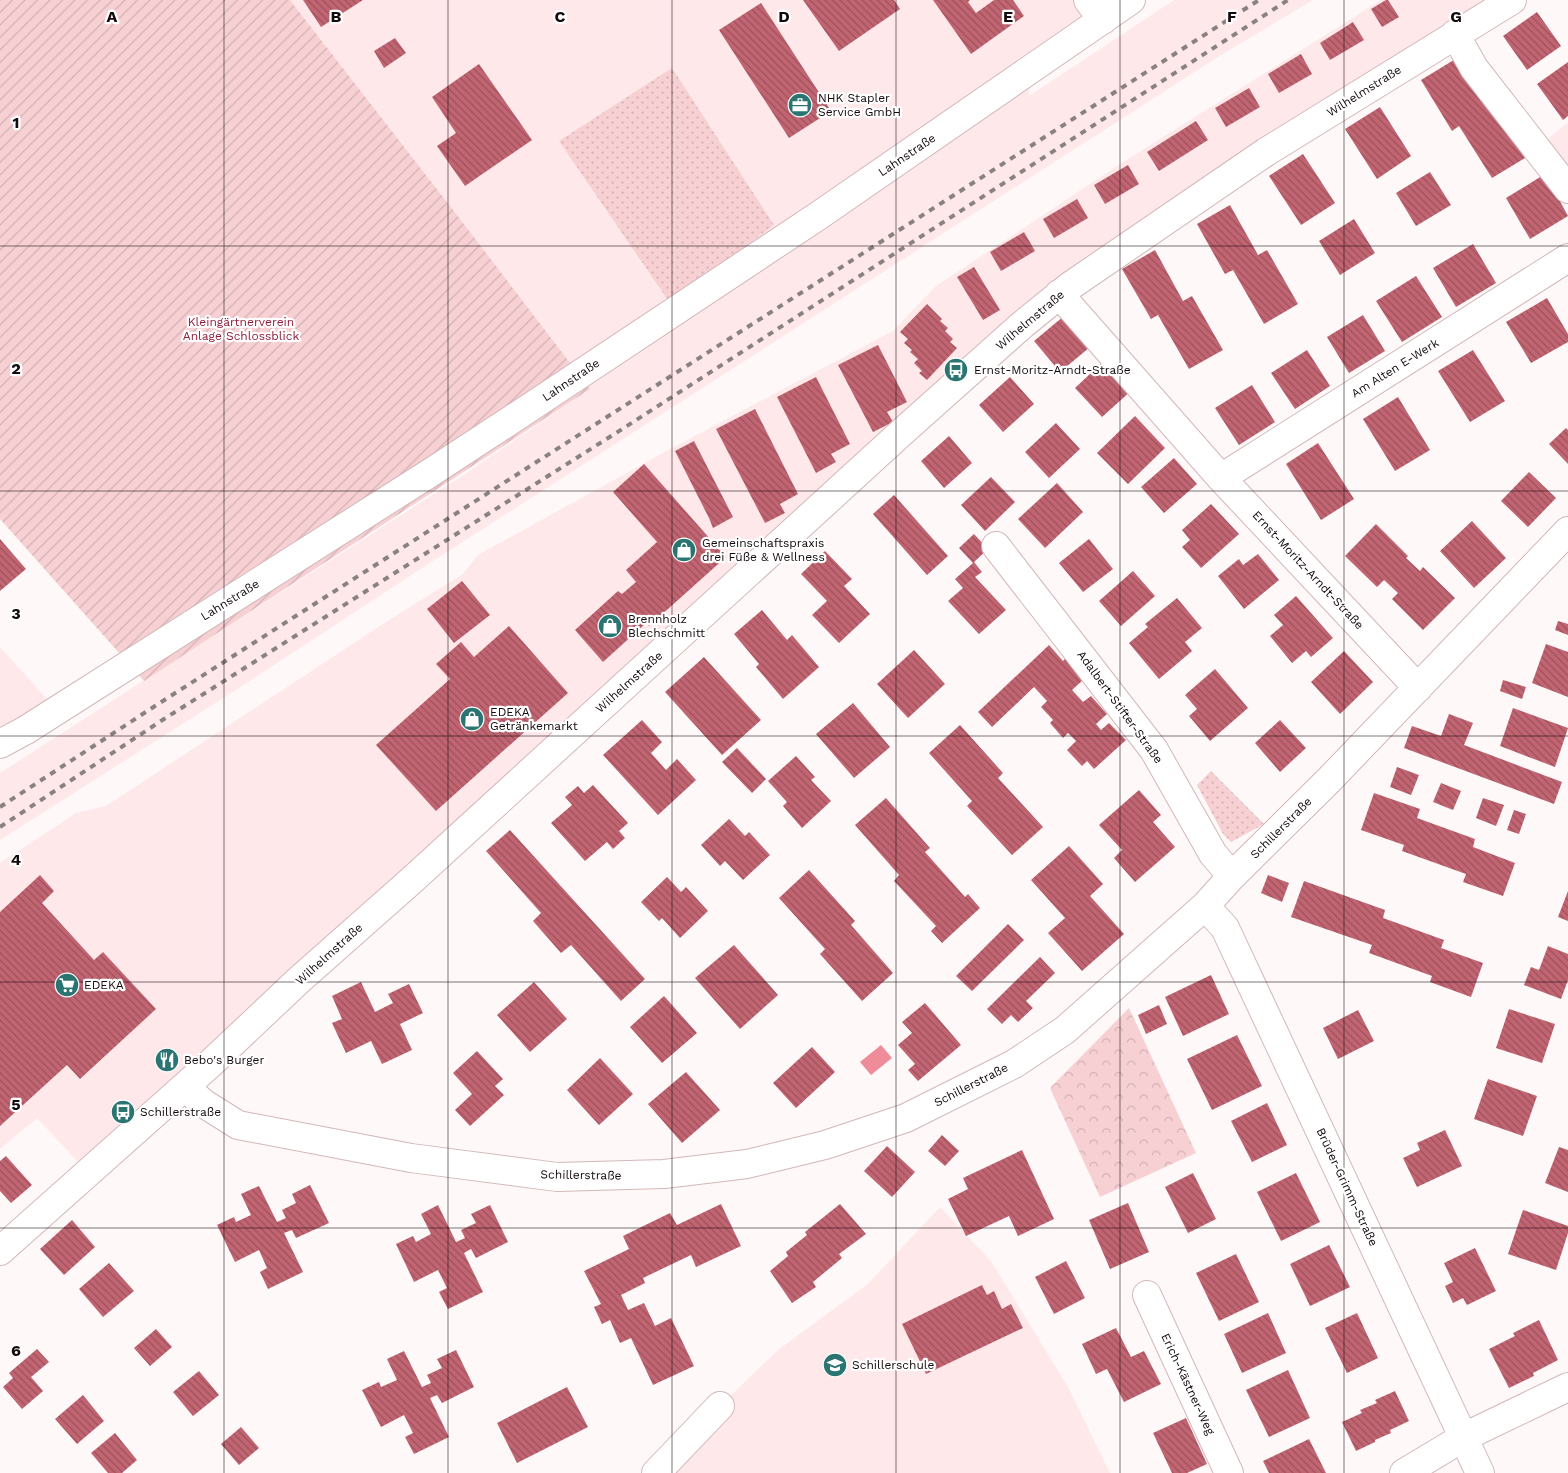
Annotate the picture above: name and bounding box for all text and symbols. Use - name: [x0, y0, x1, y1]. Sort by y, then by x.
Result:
- text: A: [107, 7, 118, 26]
- text: B: [331, 7, 342, 26]
- text: C: [555, 7, 566, 26]
- text: D: [778, 7, 790, 26]
- text: E: [1003, 7, 1013, 26]
- text: F: [1227, 7, 1237, 26]
- text: G: [1450, 7, 1462, 26]
- street label: Wilhelmstraße: [1324, 62, 1404, 119]
- place label: NHK Stapler Service GmbH: [818, 91, 901, 119]
- office icon: NHK Stapler Service GmbH: [787, 92, 813, 118]
- text: 1: [13, 113, 19, 132]
- street label: Lahnstraße: [876, 131, 938, 179]
- street label: Wilhelmstraße: [993, 287, 1067, 353]
- park label: Kleingärtnerverein Anlage Schlossblick: [183, 315, 299, 343]
- street label: Am Alten E-Werk: [1349, 335, 1441, 401]
- street label: Lahnstraße: [540, 356, 602, 404]
- bus stop icon: Ernst-Moritz-Arndt-Straße: [943, 357, 969, 383]
- text: 2: [11, 359, 21, 378]
- place label: Ernst-Moritz-Arndt-Straße: [974, 363, 1131, 377]
- street label: Ernst-Moritz-Arndt-Straße: [1249, 508, 1367, 632]
- place label: Gemeinschaftspraxis drei Füße & Wellness: [702, 536, 825, 564]
- shop icon: Gemeinschaftspraxis drei Füße & Wellness: [671, 537, 697, 563]
- street label: Lahnstraße: [198, 577, 262, 623]
- text: 3: [11, 604, 21, 623]
- place label: Brennholz Blechschmitt: [628, 612, 705, 640]
- shop icon: Brennholz Blechschmitt: [597, 613, 623, 639]
- street label: Wilhelmstraße: [593, 648, 665, 716]
- street label: Adalbert-Stifter-Straße: [1074, 648, 1166, 766]
- place label: EDEKA Getränkemarkt: [490, 705, 578, 733]
- shop icon: EDEKA Getränkemarkt: [459, 706, 485, 732]
- street label: Schillerstraße: [1247, 794, 1315, 862]
- text: 4: [11, 850, 21, 869]
- street label: Wilhelmstraße: [293, 920, 365, 988]
- supermarket icon: EDEKA: [54, 972, 80, 998]
- place label: EDEKA: [84, 978, 124, 992]
- restaurant icon: Bebo's Burger: [154, 1047, 180, 1073]
- place label: Bebo's Burger: [184, 1053, 264, 1067]
- street label: Schillerstraße: [932, 1060, 1010, 1110]
- text: 5: [11, 1095, 21, 1114]
- bus stop icon: Schillerstraße: [110, 1099, 136, 1125]
- place label: Schillerstraße: [140, 1105, 221, 1119]
- street label: Brüder-Grimm-Straße: [1313, 1126, 1381, 1248]
- street label: Schillerstraße: [540, 1167, 622, 1183]
- street label: Erich-Kästner-Weg: [1158, 1331, 1218, 1438]
- text: 6: [11, 1341, 21, 1360]
- school or university icon: Schillerschule: [822, 1352, 848, 1378]
- place label: Schillerschule: [852, 1358, 934, 1372]

